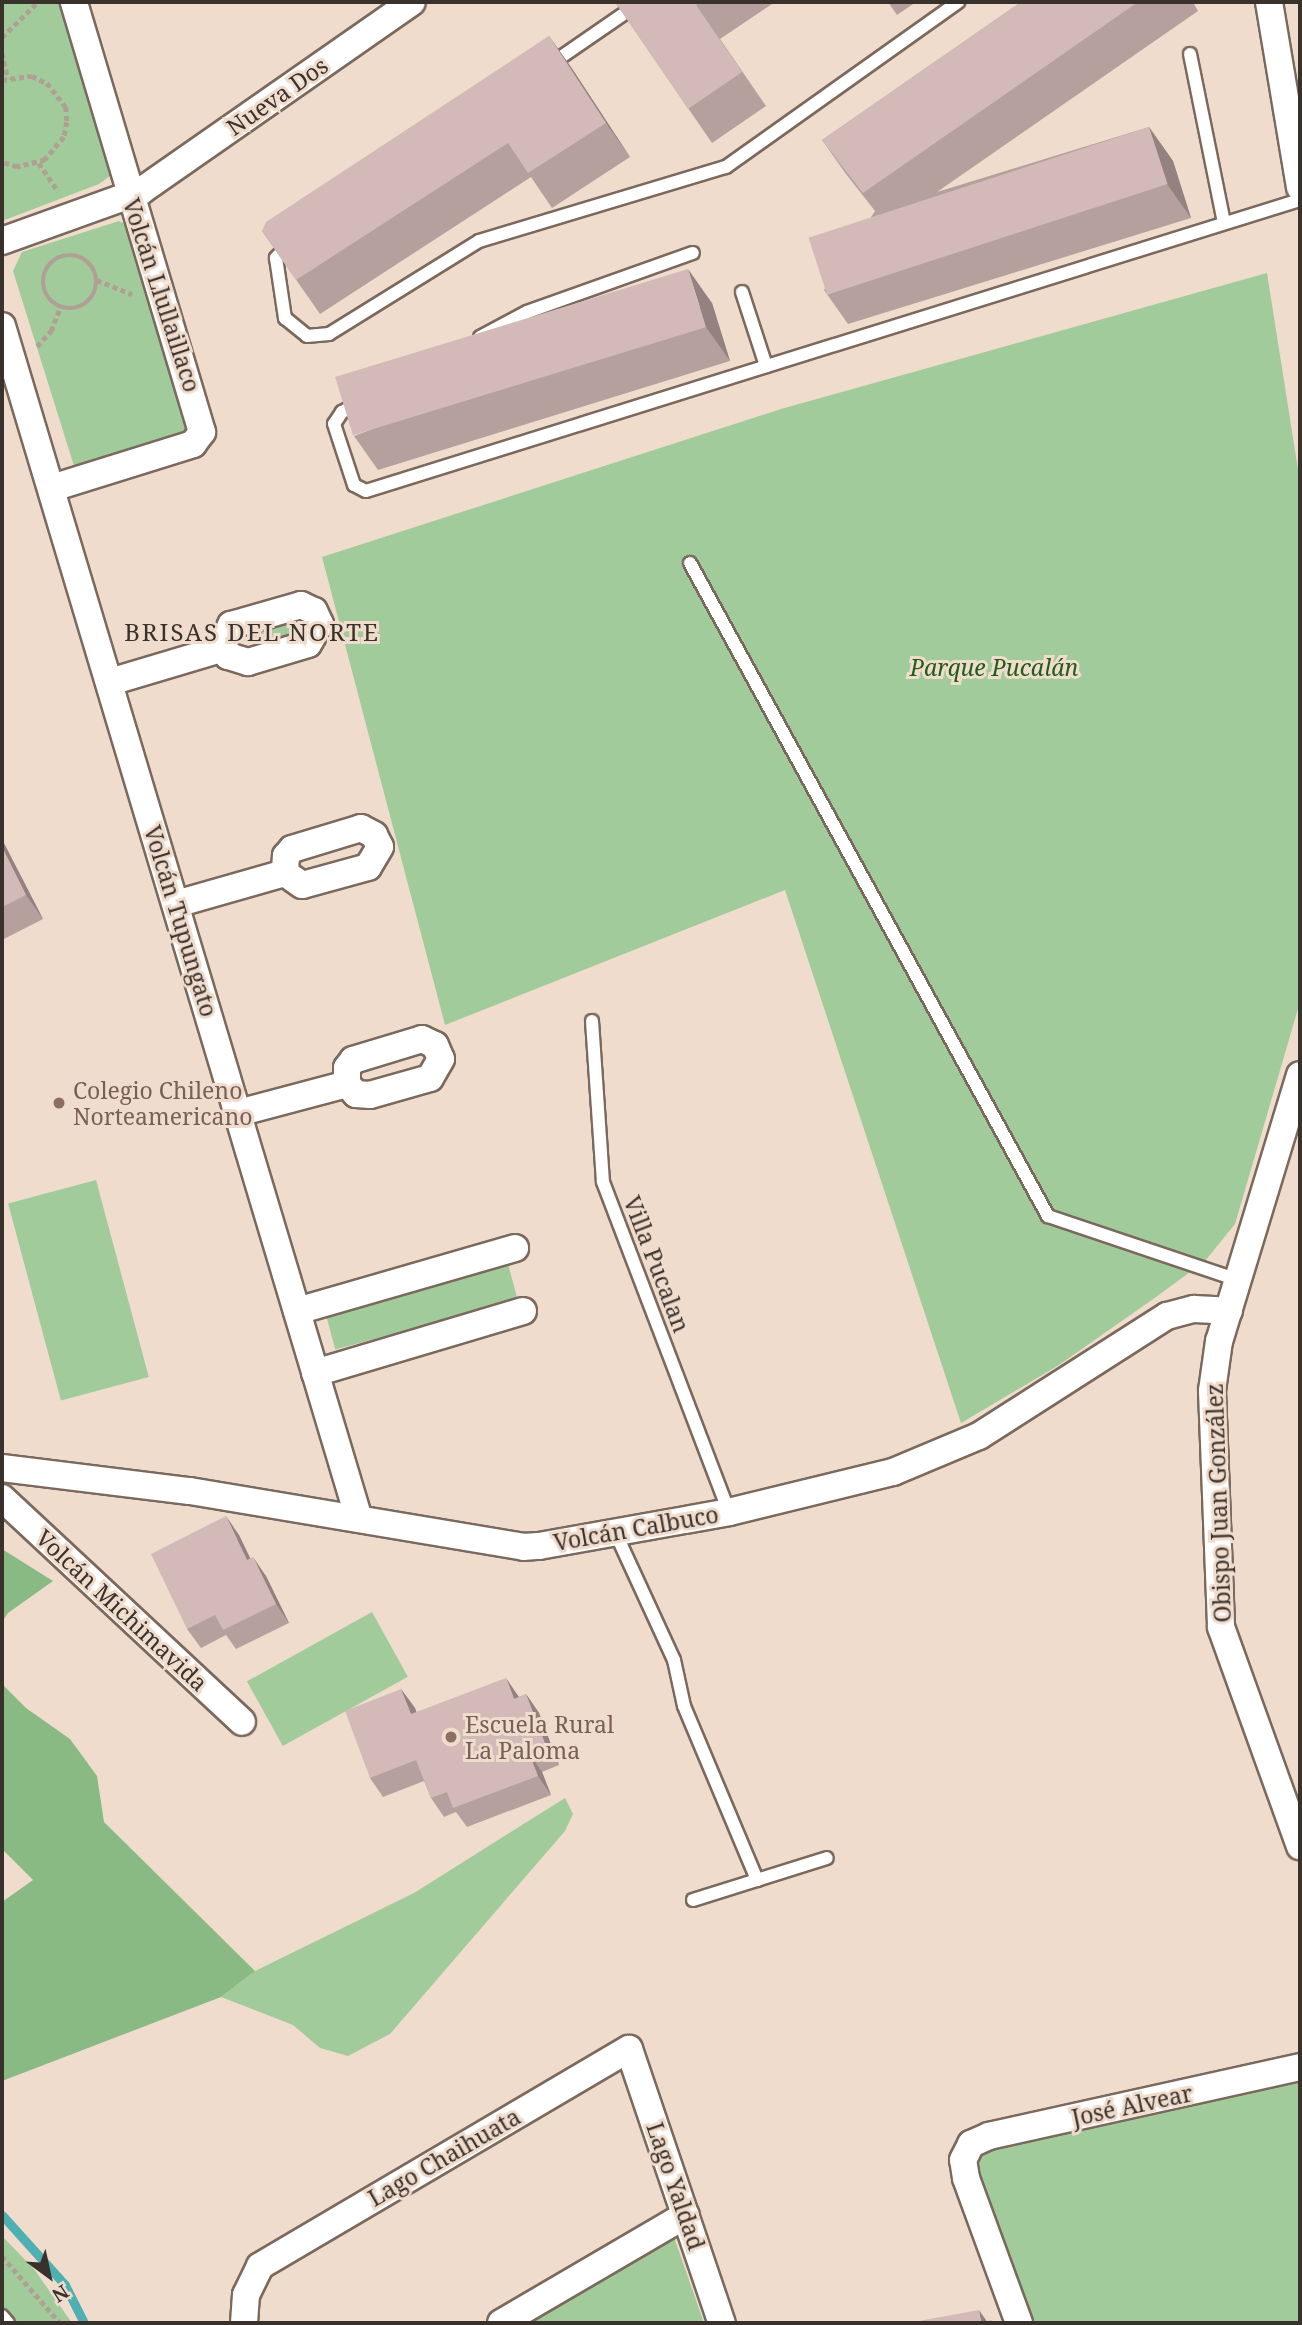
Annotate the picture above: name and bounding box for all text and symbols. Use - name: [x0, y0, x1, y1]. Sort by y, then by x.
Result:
- street label: Nueva Dos: [221, 51, 333, 141]
- street label: Volcán Llullaillaco: [118, 195, 206, 395]
- district label: BRISAS DEL NORTE: [126, 618, 378, 646]
- park label: Parque Pucalán: [910, 653, 1078, 681]
- street label: Volcán Tupungato: [139, 822, 223, 1020]
- place label: Colegio Chileno Norteamericano: [73, 1076, 253, 1130]
- marker: Colegio Chileno Norteamericano: [51, 1095, 67, 1111]
- street label: Villa Pucalan: [618, 1192, 696, 1336]
- street label: Obispo Juan González: [1200, 1383, 1236, 1623]
- street label: Volcán Calbuco: [551, 1500, 721, 1556]
- street label: Volcán Michimavida: [31, 1523, 213, 1697]
- place label: Escuela Rural La Paloma: [465, 1710, 614, 1764]
- marker: Escuela Rural La Paloma: [443, 1729, 459, 1745]
- street label: José Alvear: [1069, 2079, 1195, 2131]
- street label: Lago Chaihuata: [363, 2102, 525, 2212]
- street label: Lago Yaldad: [641, 2119, 711, 2253]
- north arrow: [14, 2241, 84, 2311]
- text: N: [47, 2279, 74, 2309]

